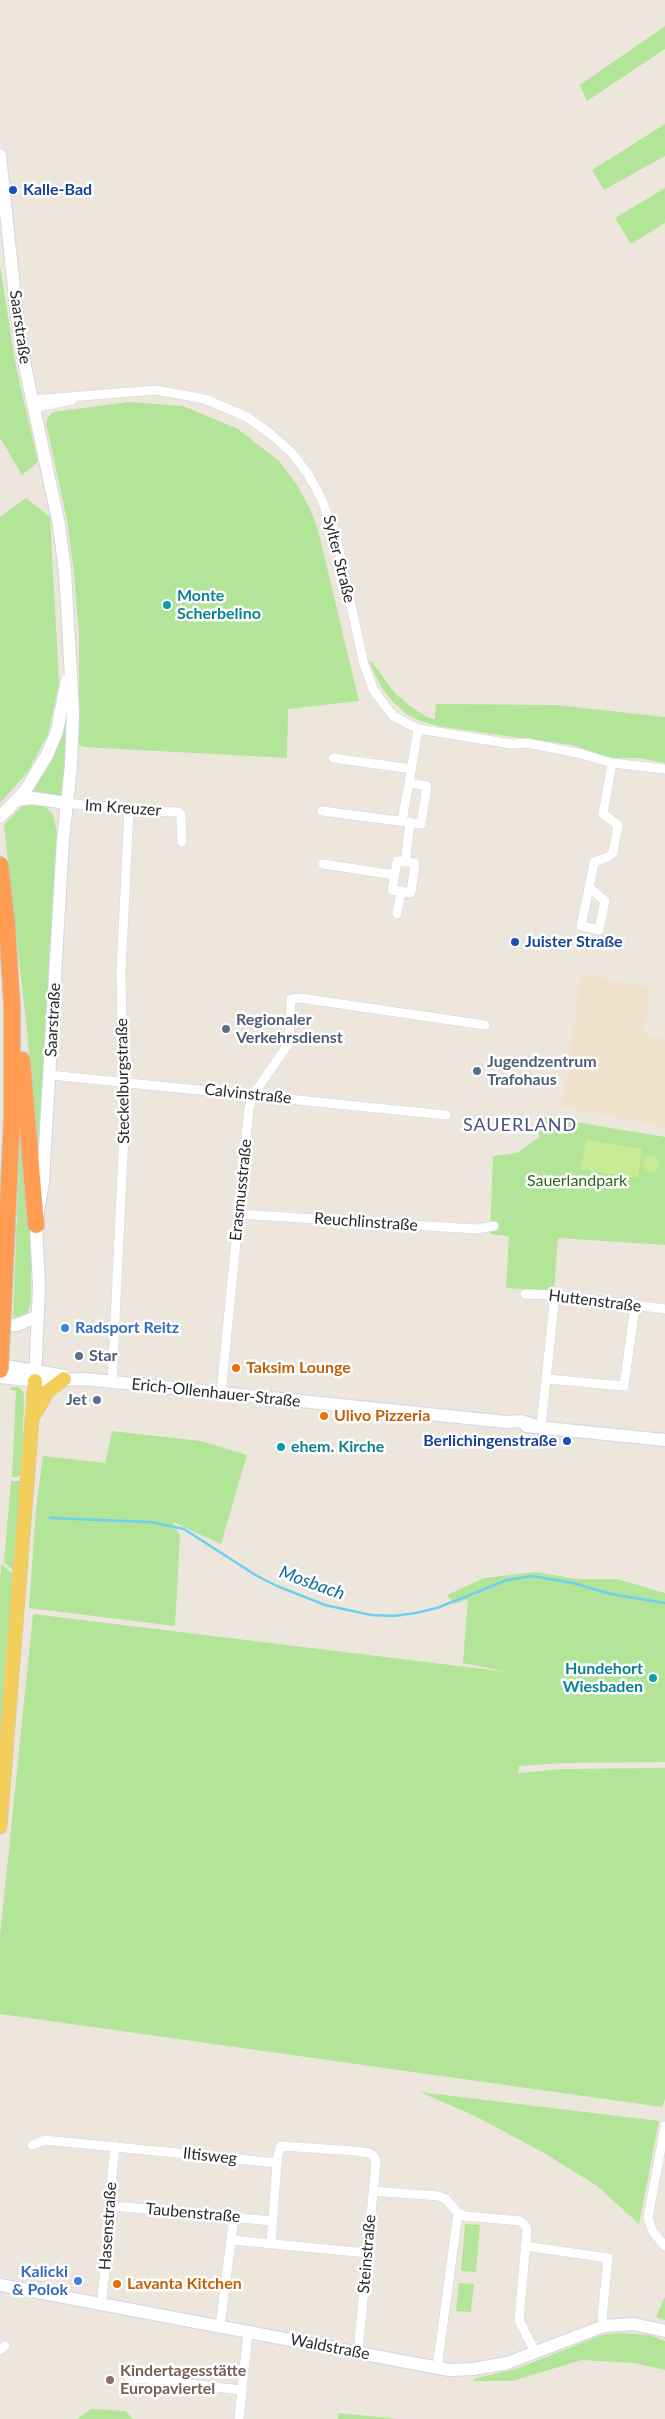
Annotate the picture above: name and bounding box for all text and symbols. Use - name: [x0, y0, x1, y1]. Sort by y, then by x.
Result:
- place label: Kalle-Bad: [23, 180, 92, 200]
- marker: Kalle-Bad: [7, 184, 19, 196]
- street label: Saarstraße: [5, 289, 35, 365]
- street label: Sylter Straße: [319, 513, 359, 605]
- place label: Monte Scherbelino: [177, 586, 261, 624]
- marker: Monte Scherbelino: [161, 599, 173, 611]
- street label: Im Kreuzer: [84, 796, 162, 820]
- place label: Juister Straße: [525, 932, 623, 952]
- marker: Juister Straße: [509, 936, 521, 948]
- street label: Saarstraße: [41, 982, 65, 1058]
- place label: Regionaler Verkehrsdienst: [236, 1010, 343, 1048]
- street label: Steckelburgstraße: [112, 1018, 134, 1144]
- marker: Regionaler Verkehrsdienst: [220, 1023, 232, 1035]
- place label: Jugendzentrum Trafohaus: [487, 1052, 597, 1090]
- marker: Jugendzentrum Trafohaus: [471, 1065, 483, 1077]
- street label: Calvinstraße: [203, 1080, 293, 1108]
- district label: SAUERLAND: [462, 1114, 578, 1136]
- street label: Erasmusstraße: [226, 1138, 256, 1242]
- park label: Sauerlandpark: [527, 1171, 627, 1191]
- street label: Reuchlinstraße: [313, 1209, 419, 1235]
- street label: Huttenstraße: [548, 1286, 642, 1316]
- place label: Radsport Reitz: [75, 1318, 179, 1338]
- marker: Radsport Reitz: [59, 1322, 71, 1334]
- place label: Star: [89, 1346, 117, 1366]
- marker: Star: [73, 1350, 85, 1362]
- place label: Taksim Lounge: [246, 1358, 351, 1378]
- marker: Taksim Lounge: [230, 1362, 242, 1374]
- street label: Erich-Ollenhauer-Straße: [131, 1375, 301, 1411]
- place label: Jet: [66, 1390, 87, 1410]
- marker: Jet: [91, 1394, 103, 1406]
- place label: Ulivo Pizzeria: [334, 1406, 430, 1426]
- marker: Ulivo Pizzeria: [318, 1410, 330, 1422]
- place label: Berlichingenstraße: [423, 1431, 557, 1451]
- marker: Berlichingenstraße: [561, 1435, 573, 1447]
- place label: ehem. Kirche: [291, 1437, 384, 1457]
- marker: ehem. Kirche: [275, 1441, 287, 1453]
- water label: Mosbach: [276, 1561, 348, 1605]
- place label: Hundehort Wiesbaden: [563, 1659, 643, 1697]
- marker: Hundehort Wiesbaden: [647, 1672, 659, 1684]
- street label: Iltisweg: [182, 2144, 238, 2168]
- street label: Hasenstraße: [95, 2181, 121, 2271]
- street label: Taubenstraße: [145, 2199, 241, 2227]
- street label: Steinstraße: [354, 2214, 380, 2294]
- place label: Kalicki & Polok: [12, 2262, 68, 2300]
- place label: Lavanta Kitchen: [127, 2274, 242, 2294]
- marker: Kalicki & Polok: [72, 2275, 84, 2287]
- marker: Lavanta Kitchen: [111, 2278, 123, 2290]
- street label: Waldstraße: [289, 2330, 371, 2364]
- place label: Kindertagesstätte Europaviertel: [120, 2361, 246, 2399]
- marker: Kindertagesstätte Europaviertel: [104, 2374, 116, 2386]

